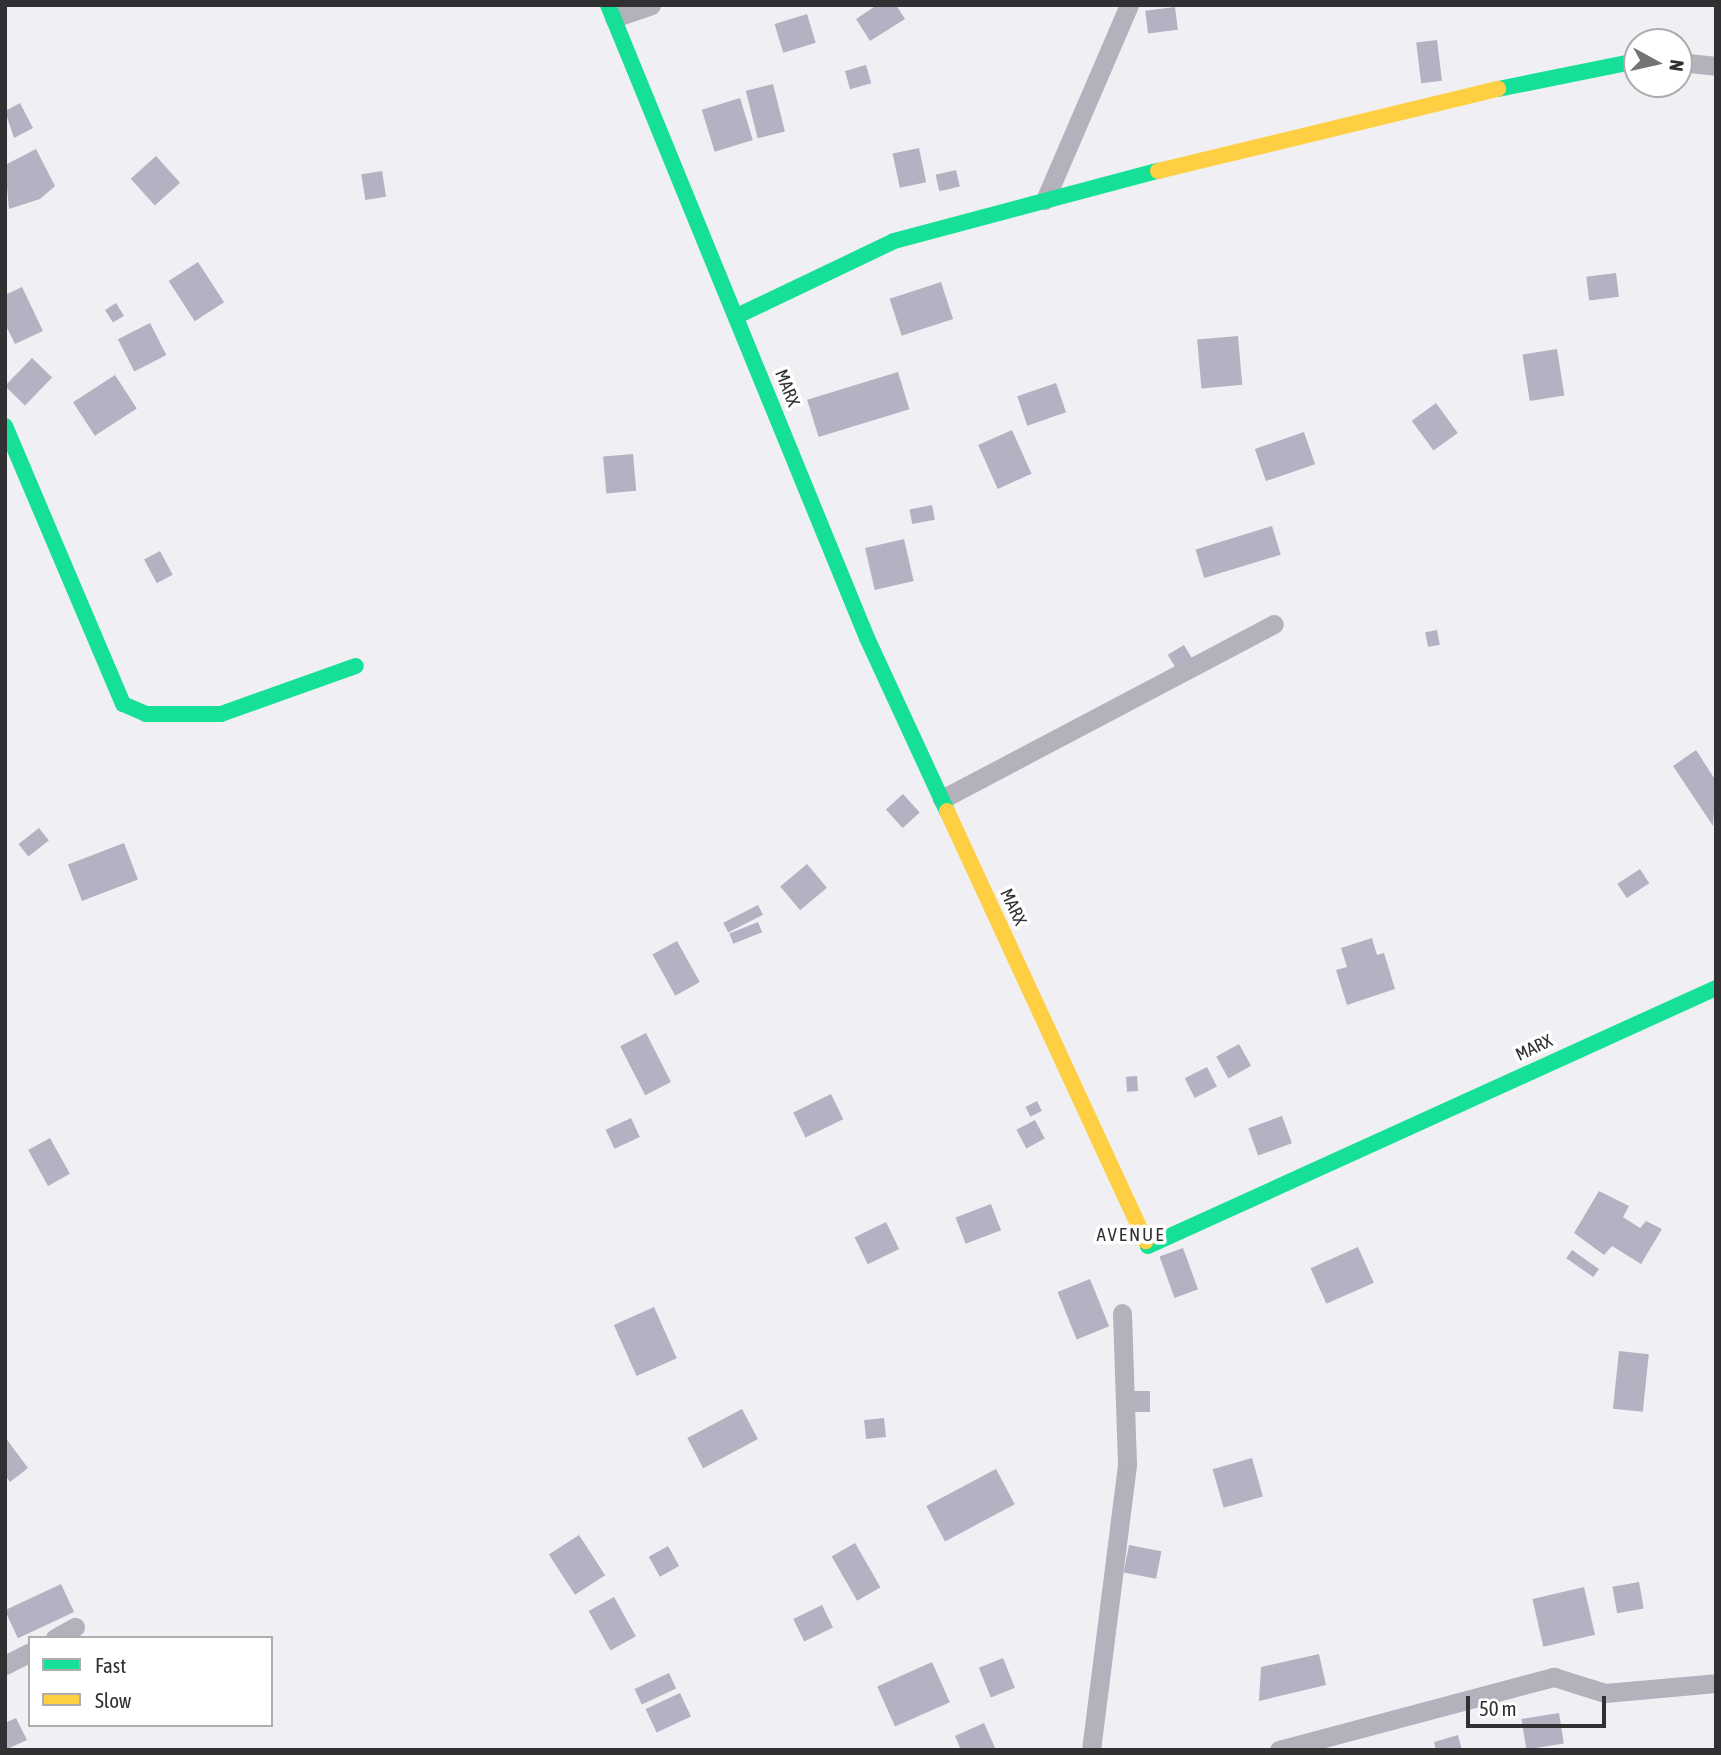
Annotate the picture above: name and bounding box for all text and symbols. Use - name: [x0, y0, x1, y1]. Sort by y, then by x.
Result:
- north arrow: [1623, 28, 1693, 98]
- text: N: [1665, 59, 1688, 73]
- street label: MARX: [770, 366, 804, 410]
- street label: MARX: [995, 885, 1031, 929]
- street label: MARX: [1512, 1030, 1556, 1066]
- district label: AVENUE: [1097, 1224, 1165, 1246]
- legend: [28, 1636, 273, 1727]
- text: Fast: [95, 1653, 126, 1677]
- scale bar: [1469, 1682, 1609, 1726]
- text: Slow: [95, 1688, 131, 1712]
- text: 50 m: [1479, 1696, 1517, 1720]

